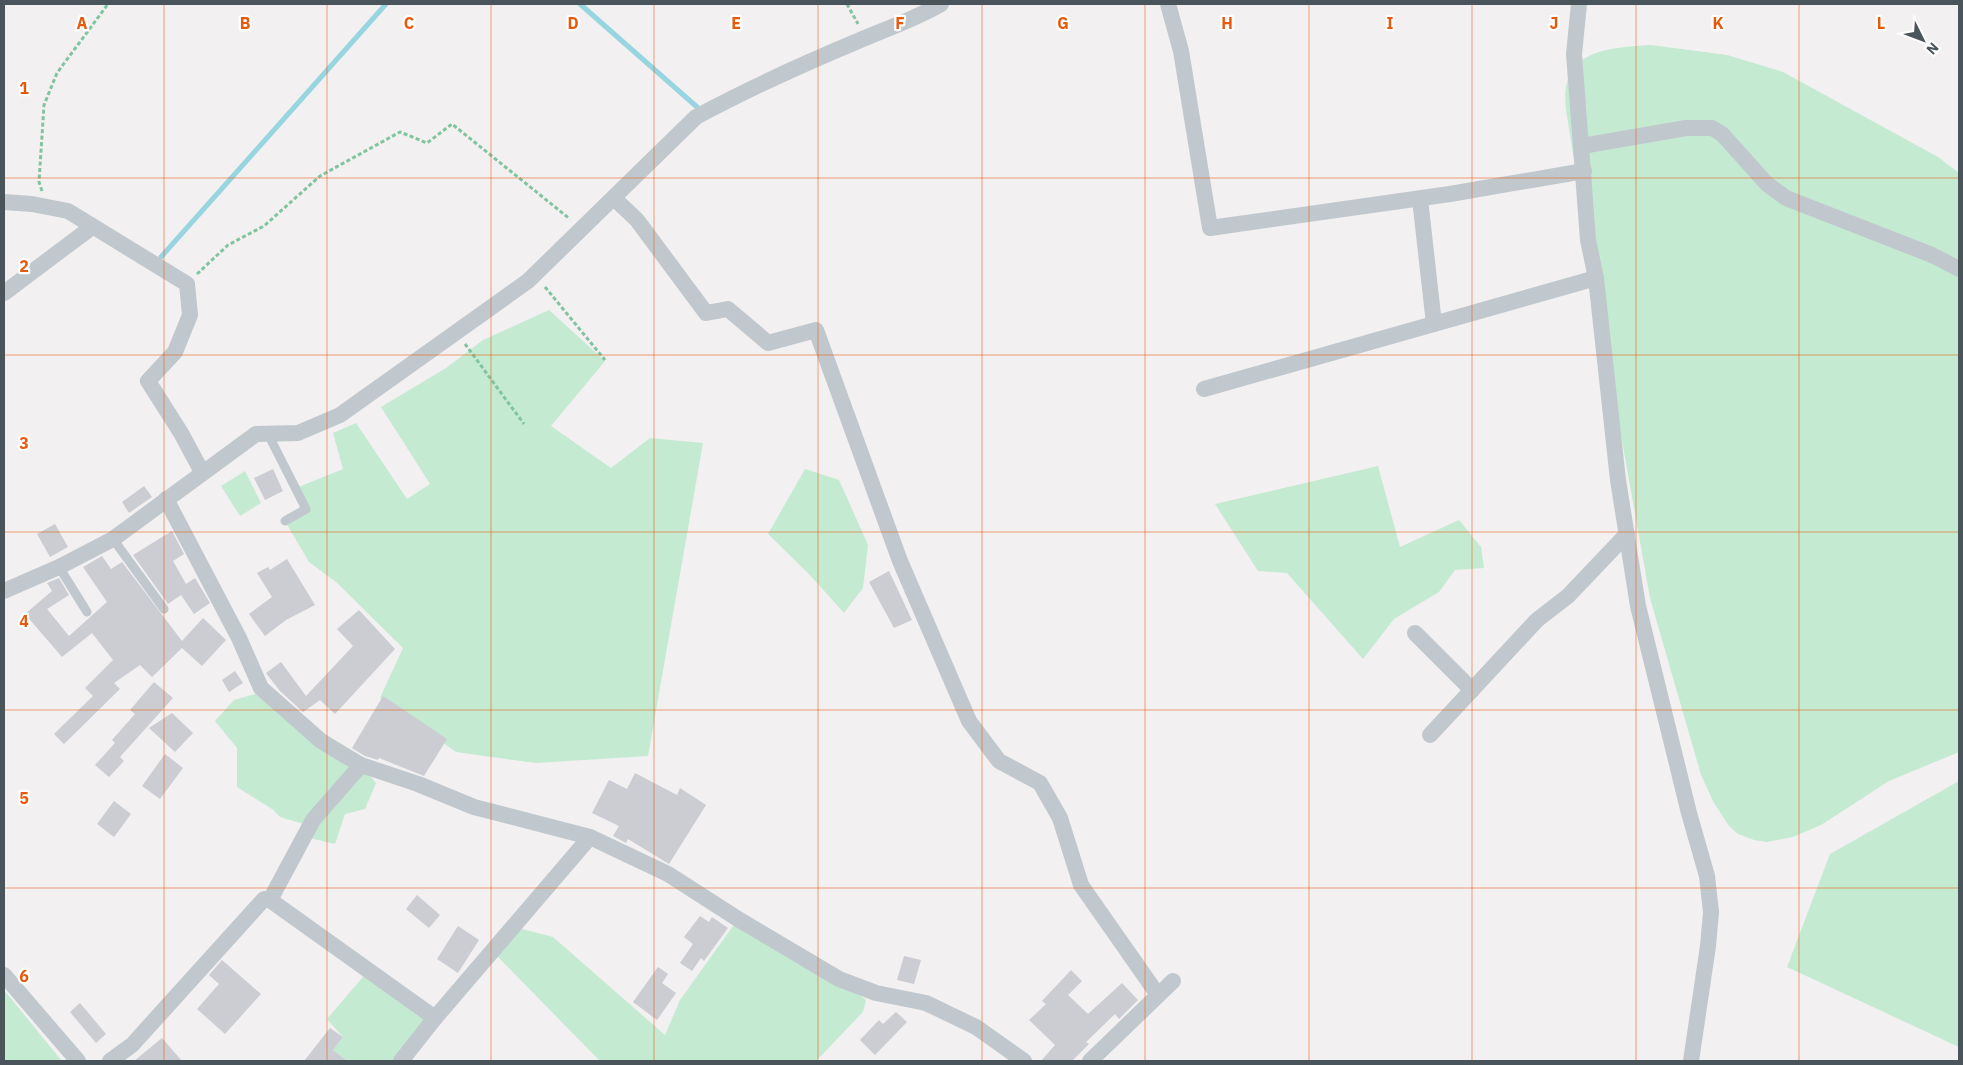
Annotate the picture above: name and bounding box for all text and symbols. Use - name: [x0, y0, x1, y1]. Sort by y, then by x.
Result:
- text: A: [77, 13, 88, 33]
- text: B: [240, 13, 251, 33]
- text: C: [404, 13, 414, 33]
- text: D: [567, 13, 579, 33]
- text: E: [731, 13, 741, 33]
- text: F: [895, 13, 905, 33]
- text: G: [1057, 13, 1069, 33]
- text: H: [1221, 13, 1233, 33]
- text: I: [1387, 13, 1394, 33]
- text: J: [1550, 13, 1558, 33]
- text: K: [1712, 13, 1724, 33]
- text: L: [1877, 13, 1885, 33]
- north arrow: [1898, 15, 1948, 65]
- text: N: [1923, 39, 1943, 58]
- text: 1: [19, 78, 29, 98]
- text: 2: [19, 256, 29, 276]
- text: 3: [19, 433, 29, 453]
- text: 4: [19, 611, 29, 631]
- text: 5: [19, 788, 29, 808]
- text: 6: [19, 966, 29, 986]

